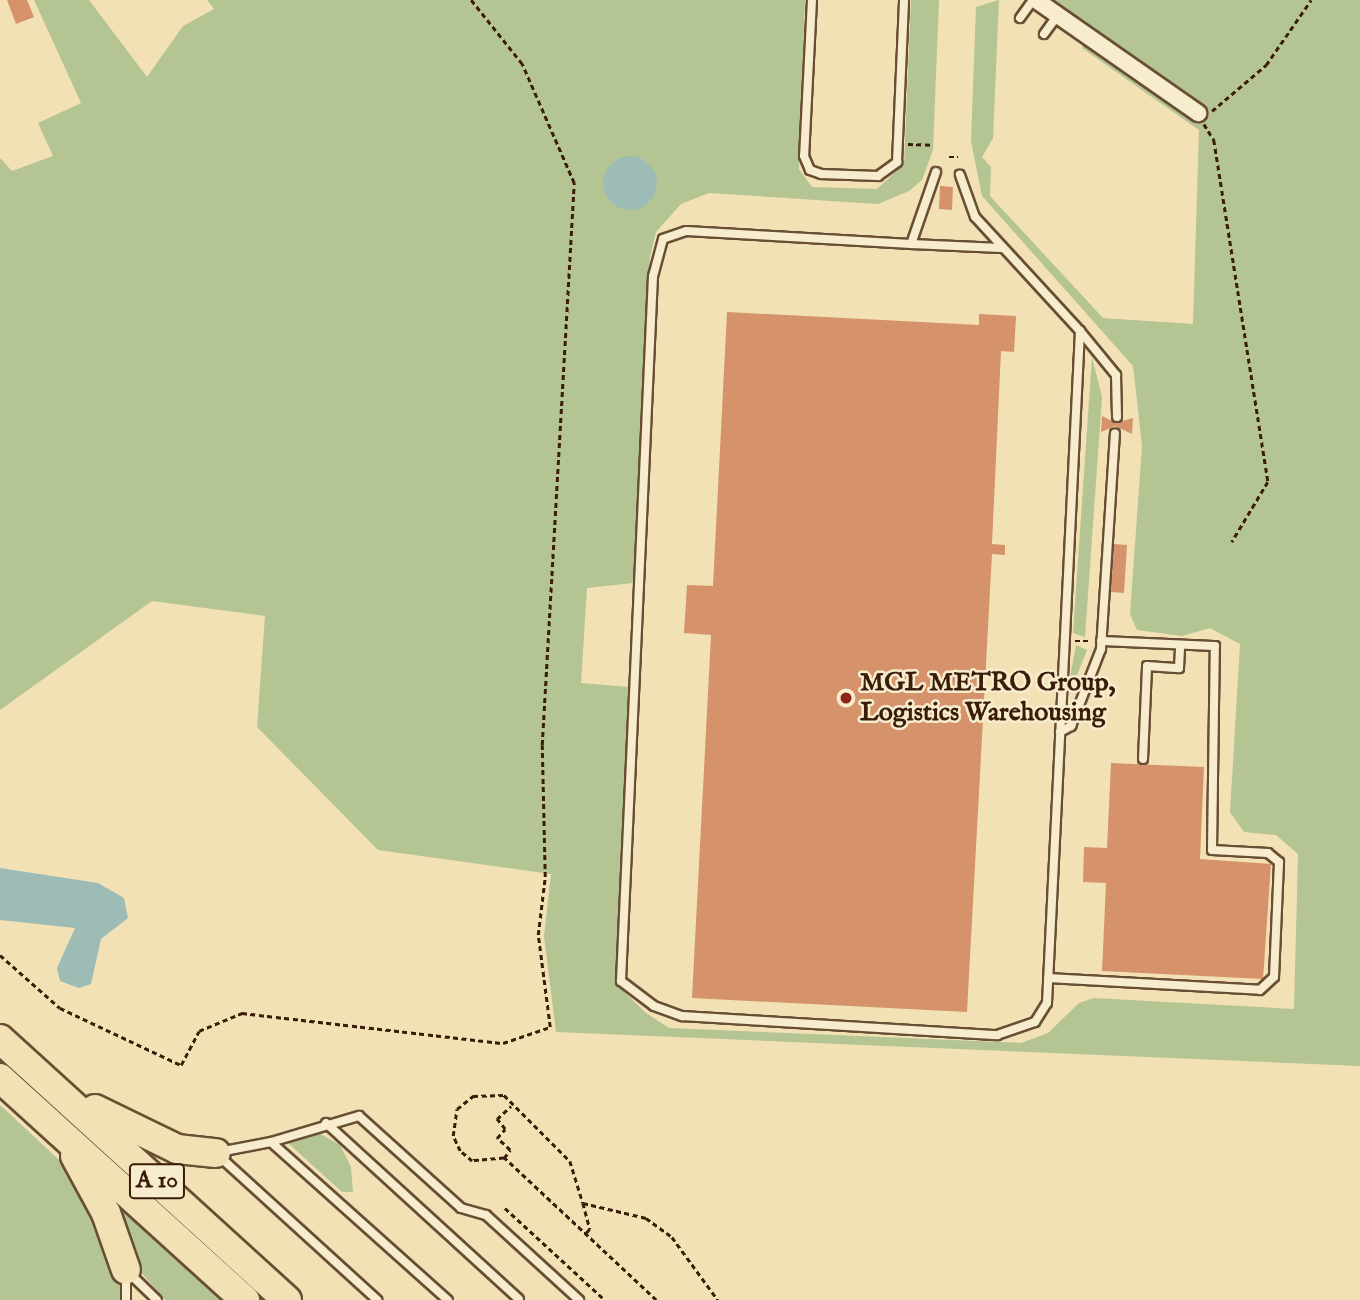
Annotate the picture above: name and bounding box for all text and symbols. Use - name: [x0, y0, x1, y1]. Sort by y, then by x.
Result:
- place label: MGL METRO Group, Logistics Warehousing: [860, 667, 1115, 728]
- marker: MGL METRO Group, Logistics Warehousing: [838, 690, 854, 706]
- road number: A 10: [127, 1161, 187, 1202]

